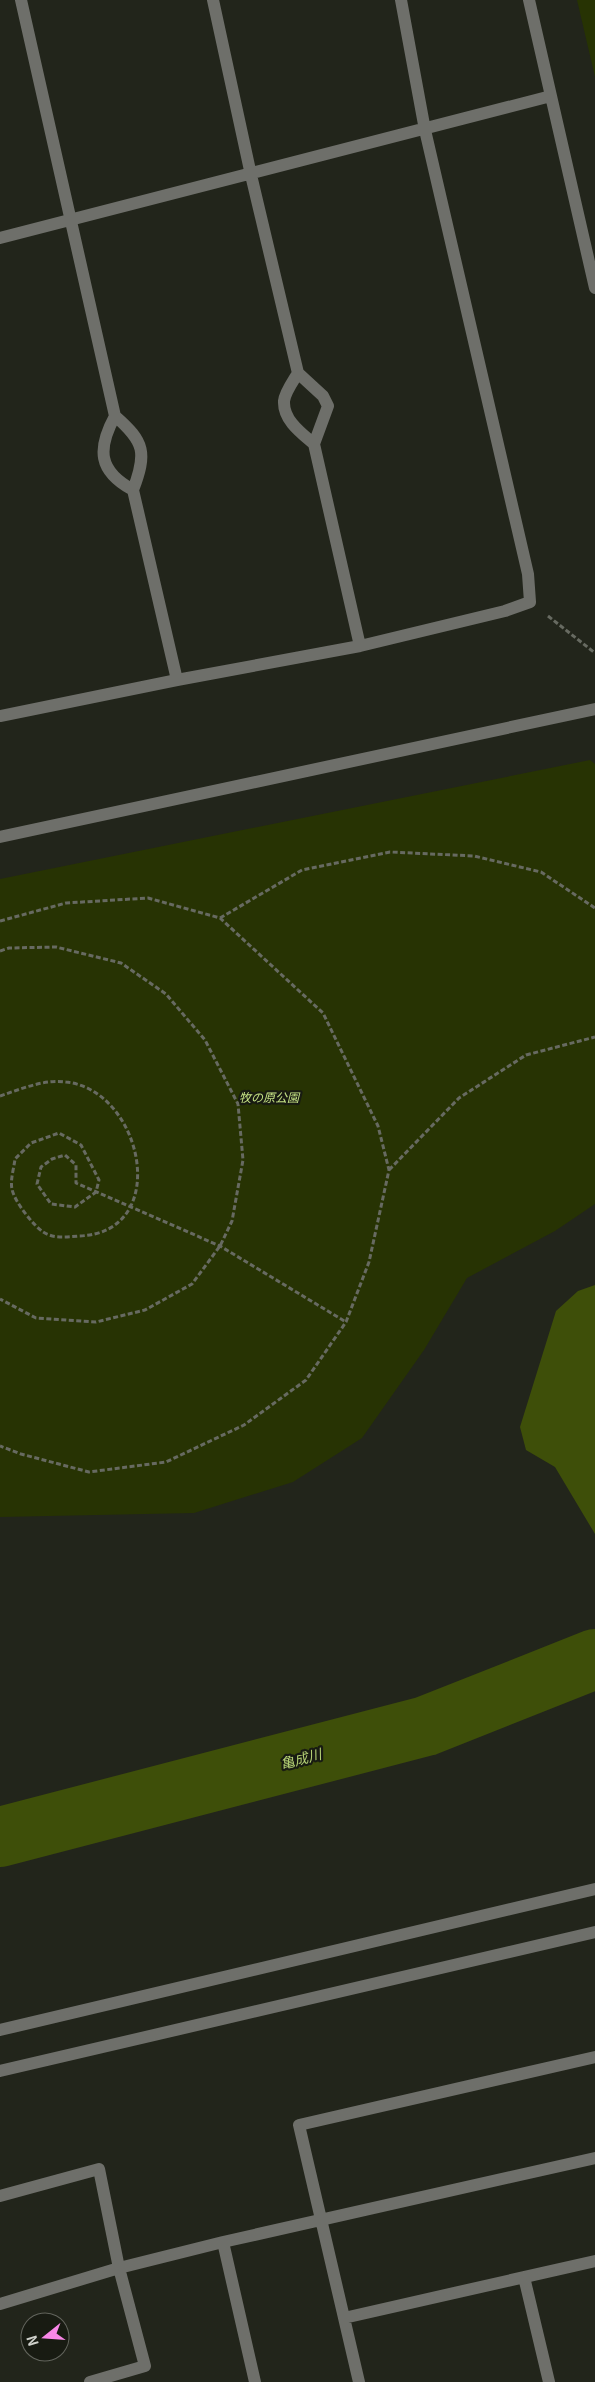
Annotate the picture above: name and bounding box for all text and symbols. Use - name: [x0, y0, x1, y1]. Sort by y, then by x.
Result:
- park label: 牧の原公園: [239, 1088, 301, 1105]
- water label: 亀成川: [278, 1742, 326, 1773]
- north arrow: [20, 2312, 70, 2362]
- text: N: [21, 2333, 43, 2349]

